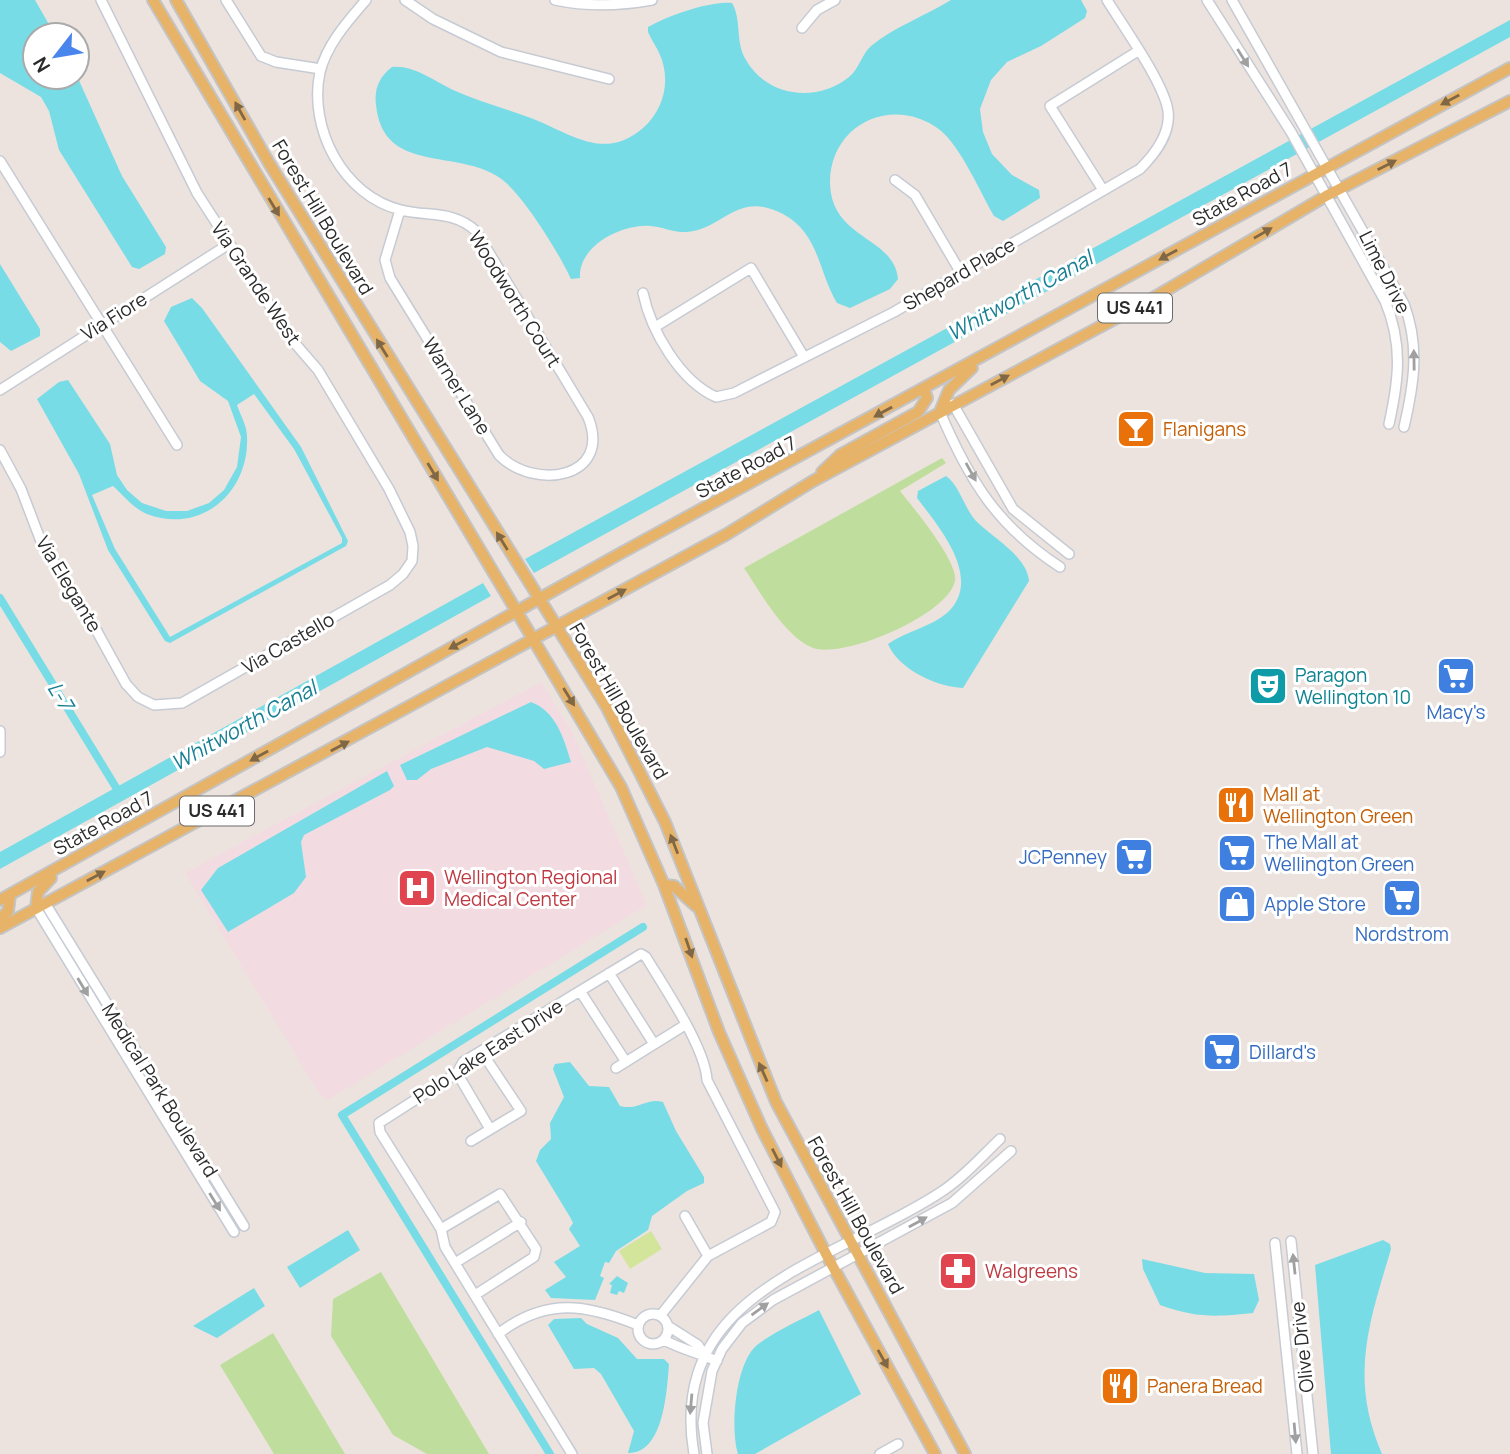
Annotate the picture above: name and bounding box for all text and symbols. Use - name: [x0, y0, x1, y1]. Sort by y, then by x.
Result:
- north arrow: [21, 21, 91, 91]
- one-way arrow: [1236, 49, 1249, 68]
- text: N: [27, 52, 56, 77]
- one-way arrow: [1440, 94, 1460, 106]
- one-way arrow: [234, 102, 246, 121]
- street label: Forest Hill Boulevard: [266, 135, 380, 299]
- street label: State Road 7: [1187, 156, 1297, 232]
- one-way arrow: [1377, 159, 1396, 171]
- one-way arrow: [268, 198, 280, 217]
- street label: Via Grande West: [205, 216, 307, 350]
- street label: Woodworth Court: [463, 226, 567, 372]
- street label: Lime Drive: [1353, 226, 1417, 318]
- one-way arrow: [1253, 227, 1272, 240]
- street label: Shepard Place: [898, 231, 1020, 317]
- water label: Whitworth Canal: [942, 242, 1100, 347]
- one-way arrow: [1159, 249, 1178, 261]
- street label: Via Fiore: [76, 286, 152, 346]
- road number: US 441: [1098, 294, 1172, 322]
- street label: Warner Lane: [417, 333, 497, 439]
- one-way arrow: [376, 339, 389, 358]
- one-way arrow: [1409, 349, 1420, 371]
- one-way arrow: [990, 374, 1010, 385]
- one-way arrow: [873, 406, 893, 417]
- bar icon: Flanigans: [1115, 408, 1157, 450]
- place label: Flanigans: [1163, 416, 1246, 442]
- street label: State Road 7: [691, 430, 801, 504]
- one-way arrow: [427, 463, 439, 482]
- one-way arrow: [964, 463, 976, 483]
- street label: Via Elegante: [30, 531, 108, 637]
- one-way arrow: [496, 532, 509, 551]
- one-way arrow: [607, 588, 627, 600]
- street label: Via Castello: [237, 606, 339, 680]
- street label: Forest Hill Boulevard: [564, 618, 674, 784]
- one-way arrow: [447, 638, 467, 650]
- supermarket icon: Macy's: [1435, 655, 1477, 697]
- place label: Paragon Wellington 10: [1295, 662, 1411, 710]
- theatre icon: Paragon Wellington 10: [1247, 665, 1289, 707]
- water label: Whitworth Canal: [166, 672, 324, 777]
- water label: L-7: [42, 676, 82, 718]
- one-way arrow: [563, 687, 576, 707]
- place label: Macy's: [1426, 699, 1486, 725]
- one-way arrow: [330, 740, 350, 751]
- one-way arrow: [249, 750, 269, 762]
- place label: Mall at Wellington Green: [1263, 781, 1413, 829]
- restaurant icon: Mall at Wellington Green: [1215, 784, 1257, 826]
- street label: State Road 7: [48, 785, 158, 861]
- road number: US 441: [180, 796, 254, 826]
- place label: The Mall at Wellington Green: [1264, 829, 1414, 877]
- supermarket icon: The Mall at Wellington Green: [1216, 832, 1258, 874]
- one-way arrow: [668, 834, 679, 855]
- supermarket icon: JCPenney: [1113, 836, 1155, 878]
- place label: JCPenney: [1019, 844, 1107, 870]
- place label: Wellington Regional Medical Center: [444, 864, 617, 912]
- hospital icon: Wellington Regional Medical Center: [396, 867, 438, 909]
- one-way arrow: [86, 870, 106, 882]
- supermarket icon: Nordstrom: [1381, 877, 1423, 919]
- shop icon: Apple Store: [1216, 883, 1258, 925]
- place label: Apple Store: [1264, 891, 1366, 917]
- place label: Nordstrom: [1355, 921, 1449, 947]
- one-way arrow: [684, 938, 695, 959]
- one-way arrow: [77, 978, 90, 997]
- street label: Polo Lake East Drive: [408, 993, 568, 1109]
- street label: Medical Park Boulevard: [96, 998, 224, 1182]
- supermarket icon: Dillard's: [1201, 1031, 1243, 1073]
- place label: Dillard's: [1249, 1039, 1316, 1065]
- one-way arrow: [757, 1062, 769, 1082]
- street label: Forest Hill Boulevard: [802, 1131, 910, 1299]
- one-way arrow: [772, 1148, 783, 1168]
- one-way arrow: [209, 1192, 222, 1211]
- one-way arrow: [909, 1216, 928, 1228]
- pharmacy icon: Walgreens: [937, 1250, 979, 1292]
- one-way arrow: [1288, 1253, 1299, 1275]
- place label: Walgreens: [985, 1258, 1078, 1284]
- street label: Olive Drive: [1284, 1300, 1320, 1394]
- one-way arrow: [750, 1302, 769, 1316]
- one-way arrow: [877, 1349, 889, 1369]
- restaurant icon: Panera Bread: [1099, 1365, 1141, 1407]
- place label: Panera Bread: [1147, 1373, 1263, 1399]
- one-way arrow: [685, 1393, 696, 1415]
- one-way arrow: [1290, 1422, 1301, 1444]

